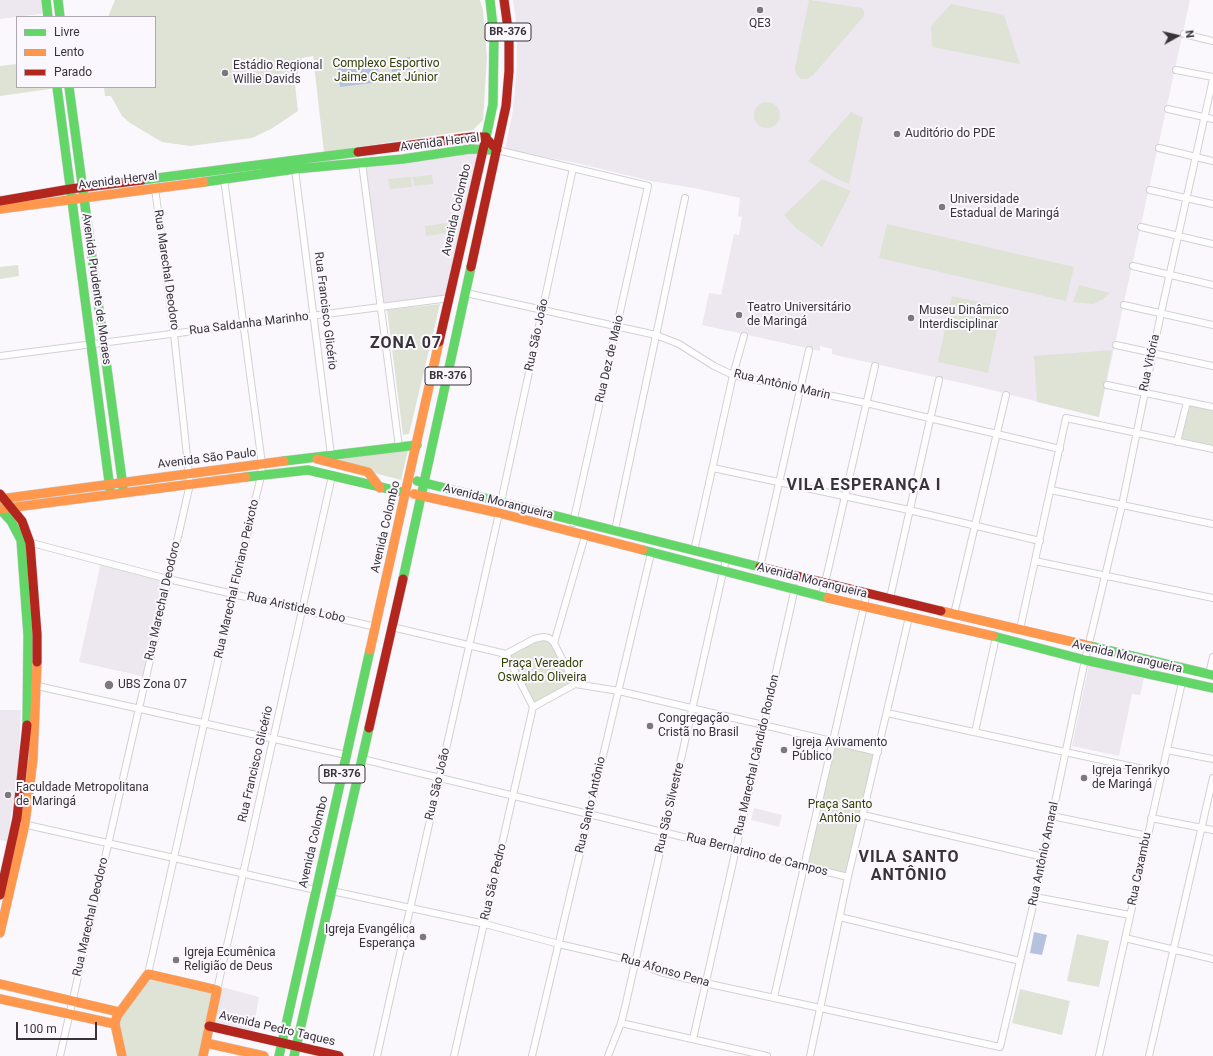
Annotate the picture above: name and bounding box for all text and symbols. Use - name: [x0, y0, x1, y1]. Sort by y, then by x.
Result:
- marker: QE3: [755, 5, 765, 15]
- legend: [16, 16, 156, 88]
- north arrow: [1157, 16, 1197, 56]
- place label: QE3: [749, 17, 771, 31]
- road number: BR-376: [485, 23, 531, 41]
- text: Livre: [54, 25, 80, 39]
- text: N: [1182, 30, 1196, 39]
- text: Lento: [54, 45, 84, 59]
- park label: Complexo Esportivo Jaime Canet Júnior: [332, 57, 440, 85]
- place label: Estádio Regional Willie Davids: [233, 59, 322, 87]
- text: Parado: [54, 65, 92, 79]
- marker: Estádio Regional Willie Davids: [220, 68, 230, 78]
- place label: Auditório do PDE: [905, 127, 995, 141]
- marker: Auditório do PDE: [892, 129, 902, 139]
- street label: Avenida Herval: [400, 131, 480, 155]
- street label: Avenida Colombo: [439, 163, 475, 257]
- street label: Avenida Herval: [78, 169, 158, 193]
- place label: Universidade Estadual de Maringá: [950, 193, 1059, 221]
- marker: Universidade Estadual de Maringá: [937, 202, 947, 212]
- street label: Rua Marechal Deodoro: [150, 209, 182, 331]
- street label: Avenida Prudente de Moraes: [78, 212, 114, 366]
- street label: Rua Francisco Glicério: [311, 251, 339, 371]
- street label: Rua São João: [522, 297, 552, 373]
- place label: Teatro Universitário de Maringá: [747, 301, 851, 329]
- place label: Museu Dinâmico Interdisciplinar: [919, 304, 1009, 332]
- street label: Rua Saldanha Marinho: [188, 310, 310, 338]
- marker: Teatro Universitário de Maringá: [734, 310, 744, 320]
- marker: Museu Dinâmico Interdisciplinar: [906, 313, 916, 323]
- street label: Rua Dez de Maio: [593, 314, 627, 404]
- street label: Rua Vitória: [1137, 333, 1163, 393]
- district label: ZONA 07: [370, 334, 442, 354]
- road number: BR-376: [425, 367, 471, 385]
- street label: Rua Antônio Marin: [732, 367, 832, 403]
- street label: Avenida São Paulo: [157, 446, 257, 472]
- district label: VILA ESPERANÇA I: [787, 476, 941, 496]
- street label: Avenida Colombo: [368, 480, 404, 574]
- street label: Avenida Morangueira: [442, 481, 554, 523]
- street label: Rua Marechal Floriano Peixoto: [212, 498, 262, 660]
- street label: Rua Marechal Deodoro: [142, 540, 184, 662]
- street label: Avenida Morangueira: [756, 560, 868, 602]
- street label: Rua Aristides Lobo: [245, 590, 347, 626]
- street label: Avenida Morangueira: [1070, 637, 1184, 677]
- park label: Praça Vereador Oswaldo Oliveira: [498, 657, 586, 685]
- street label: Rua Marechal Cândido Rondon: [731, 673, 783, 837]
- place label: UBS Zona 07: [118, 678, 187, 692]
- marker: UBS Zona 07: [103, 679, 115, 691]
- street label: Rua Francisco Glicério: [236, 704, 276, 824]
- place label: Congregação Cristã no Brasil: [658, 712, 739, 740]
- marker: Congregação Cristã no Brasil: [645, 721, 655, 731]
- place label: Igreja Avivamento Público: [792, 736, 887, 764]
- marker: Igreja Avivamento Público: [779, 745, 789, 755]
- street label: Rua São João: [423, 746, 453, 822]
- street label: Rua Santo Antônio: [573, 755, 609, 855]
- street label: Rua São Silvestre: [653, 761, 687, 855]
- place label: Igreja Tenrikyo de Maringá: [1092, 764, 1170, 792]
- road number: BR-376: [319, 765, 365, 783]
- marker: Igreja Tenrikyo de Maringá: [1079, 773, 1089, 783]
- place label: Faculdade Metropolitana de Maringá: [16, 781, 149, 809]
- marker: Faculdade Metropolitana de Maringá: [3, 790, 13, 800]
- street label: Avenida Colombo: [296, 795, 332, 889]
- park label: Praça Santo Antônio: [808, 798, 872, 826]
- street label: Rua Antônio Amaral: [1026, 801, 1062, 907]
- street label: Rua Bernardino de Campos: [685, 830, 829, 880]
- street label: Rua Caxambu: [1125, 831, 1155, 907]
- street label: Rua São Pedro: [478, 842, 510, 922]
- district label: VILA SANTO ANTÔNIO: [858, 848, 960, 886]
- street label: Rua Marechal Deodoro: [70, 856, 112, 978]
- place label: Igreja Evangélica Esperança: [325, 923, 415, 951]
- marker: Igreja Evangélica Esperança: [418, 932, 428, 942]
- place label: Igreja Ecumênica Religião de Deus: [184, 946, 276, 974]
- street label: Rua Afonso Pena: [619, 951, 711, 991]
- marker: Igreja Ecumênica Religião de Deus: [171, 955, 181, 965]
- street label: Avenida Pedro Taques: [217, 1009, 337, 1049]
- scale bar: [18, 1014, 99, 1040]
- text: 100 m: [23, 1022, 57, 1036]

